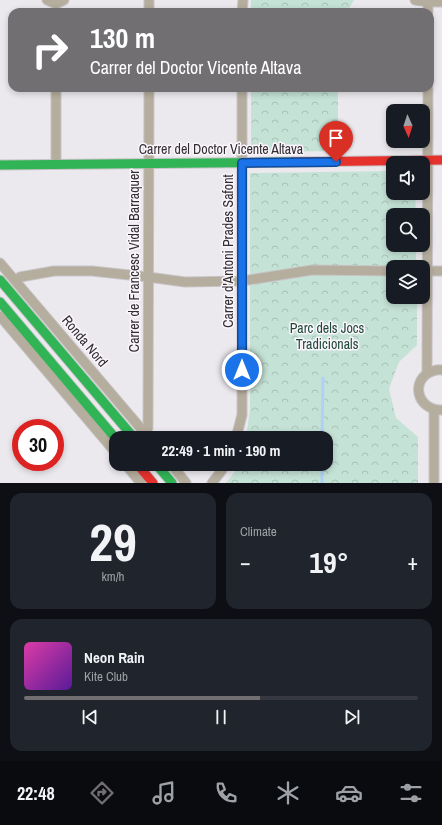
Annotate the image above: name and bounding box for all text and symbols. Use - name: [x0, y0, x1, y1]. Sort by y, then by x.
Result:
- text: 130 m: [90, 19, 155, 57]
- icon: right: [24, 24, 76, 76]
- text: Carrer del Doctor Vicente Altava: [90, 55, 301, 80]
- north arrow: [386, 104, 430, 148]
- map controls: [386, 104, 430, 304]
- pin: [319, 121, 353, 162]
- icon: arrive: [325, 127, 347, 149]
- street label: Carrer del Doctor Vicente Altava: [139, 140, 304, 158]
- button: sound: [386, 156, 430, 200]
- street label: Carrer de Francesc Vidal Barraquer: [125, 170, 143, 352]
- street label: Carrer d'Antoni Prades Safont: [219, 174, 237, 328]
- button: search: [386, 208, 430, 252]
- button: layers: [386, 260, 430, 304]
- street label: Ronda Nord: [58, 312, 112, 370]
- park label: Parc dels Jocs Tradicionals: [290, 319, 365, 353]
- position arrow: [221, 349, 263, 391]
- speed limit sign: 30: [12, 419, 64, 471]
- text: 22:49 · 1 min · 190 m: [162, 440, 280, 461]
- text: 29: [89, 507, 137, 577]
- text: Climate: [240, 523, 277, 540]
- text: 19°: [309, 542, 349, 582]
- text: −: [240, 547, 251, 577]
- text: +: [407, 547, 418, 577]
- text: km/h: [101, 568, 125, 585]
- text: Neon Rain: [84, 647, 145, 668]
- text: Kite Club: [84, 668, 128, 685]
- icon: previous: [79, 706, 101, 728]
- icon: pause: [210, 706, 232, 728]
- icon: next: [341, 706, 363, 728]
- icon: directions: [88, 779, 116, 807]
- icon: music: [150, 779, 178, 807]
- icon: phone: [212, 779, 240, 807]
- icon: climate: [274, 779, 302, 807]
- icon: car: [335, 779, 363, 807]
- icon: filters: [397, 779, 425, 807]
- text: 22:48: [17, 781, 55, 806]

